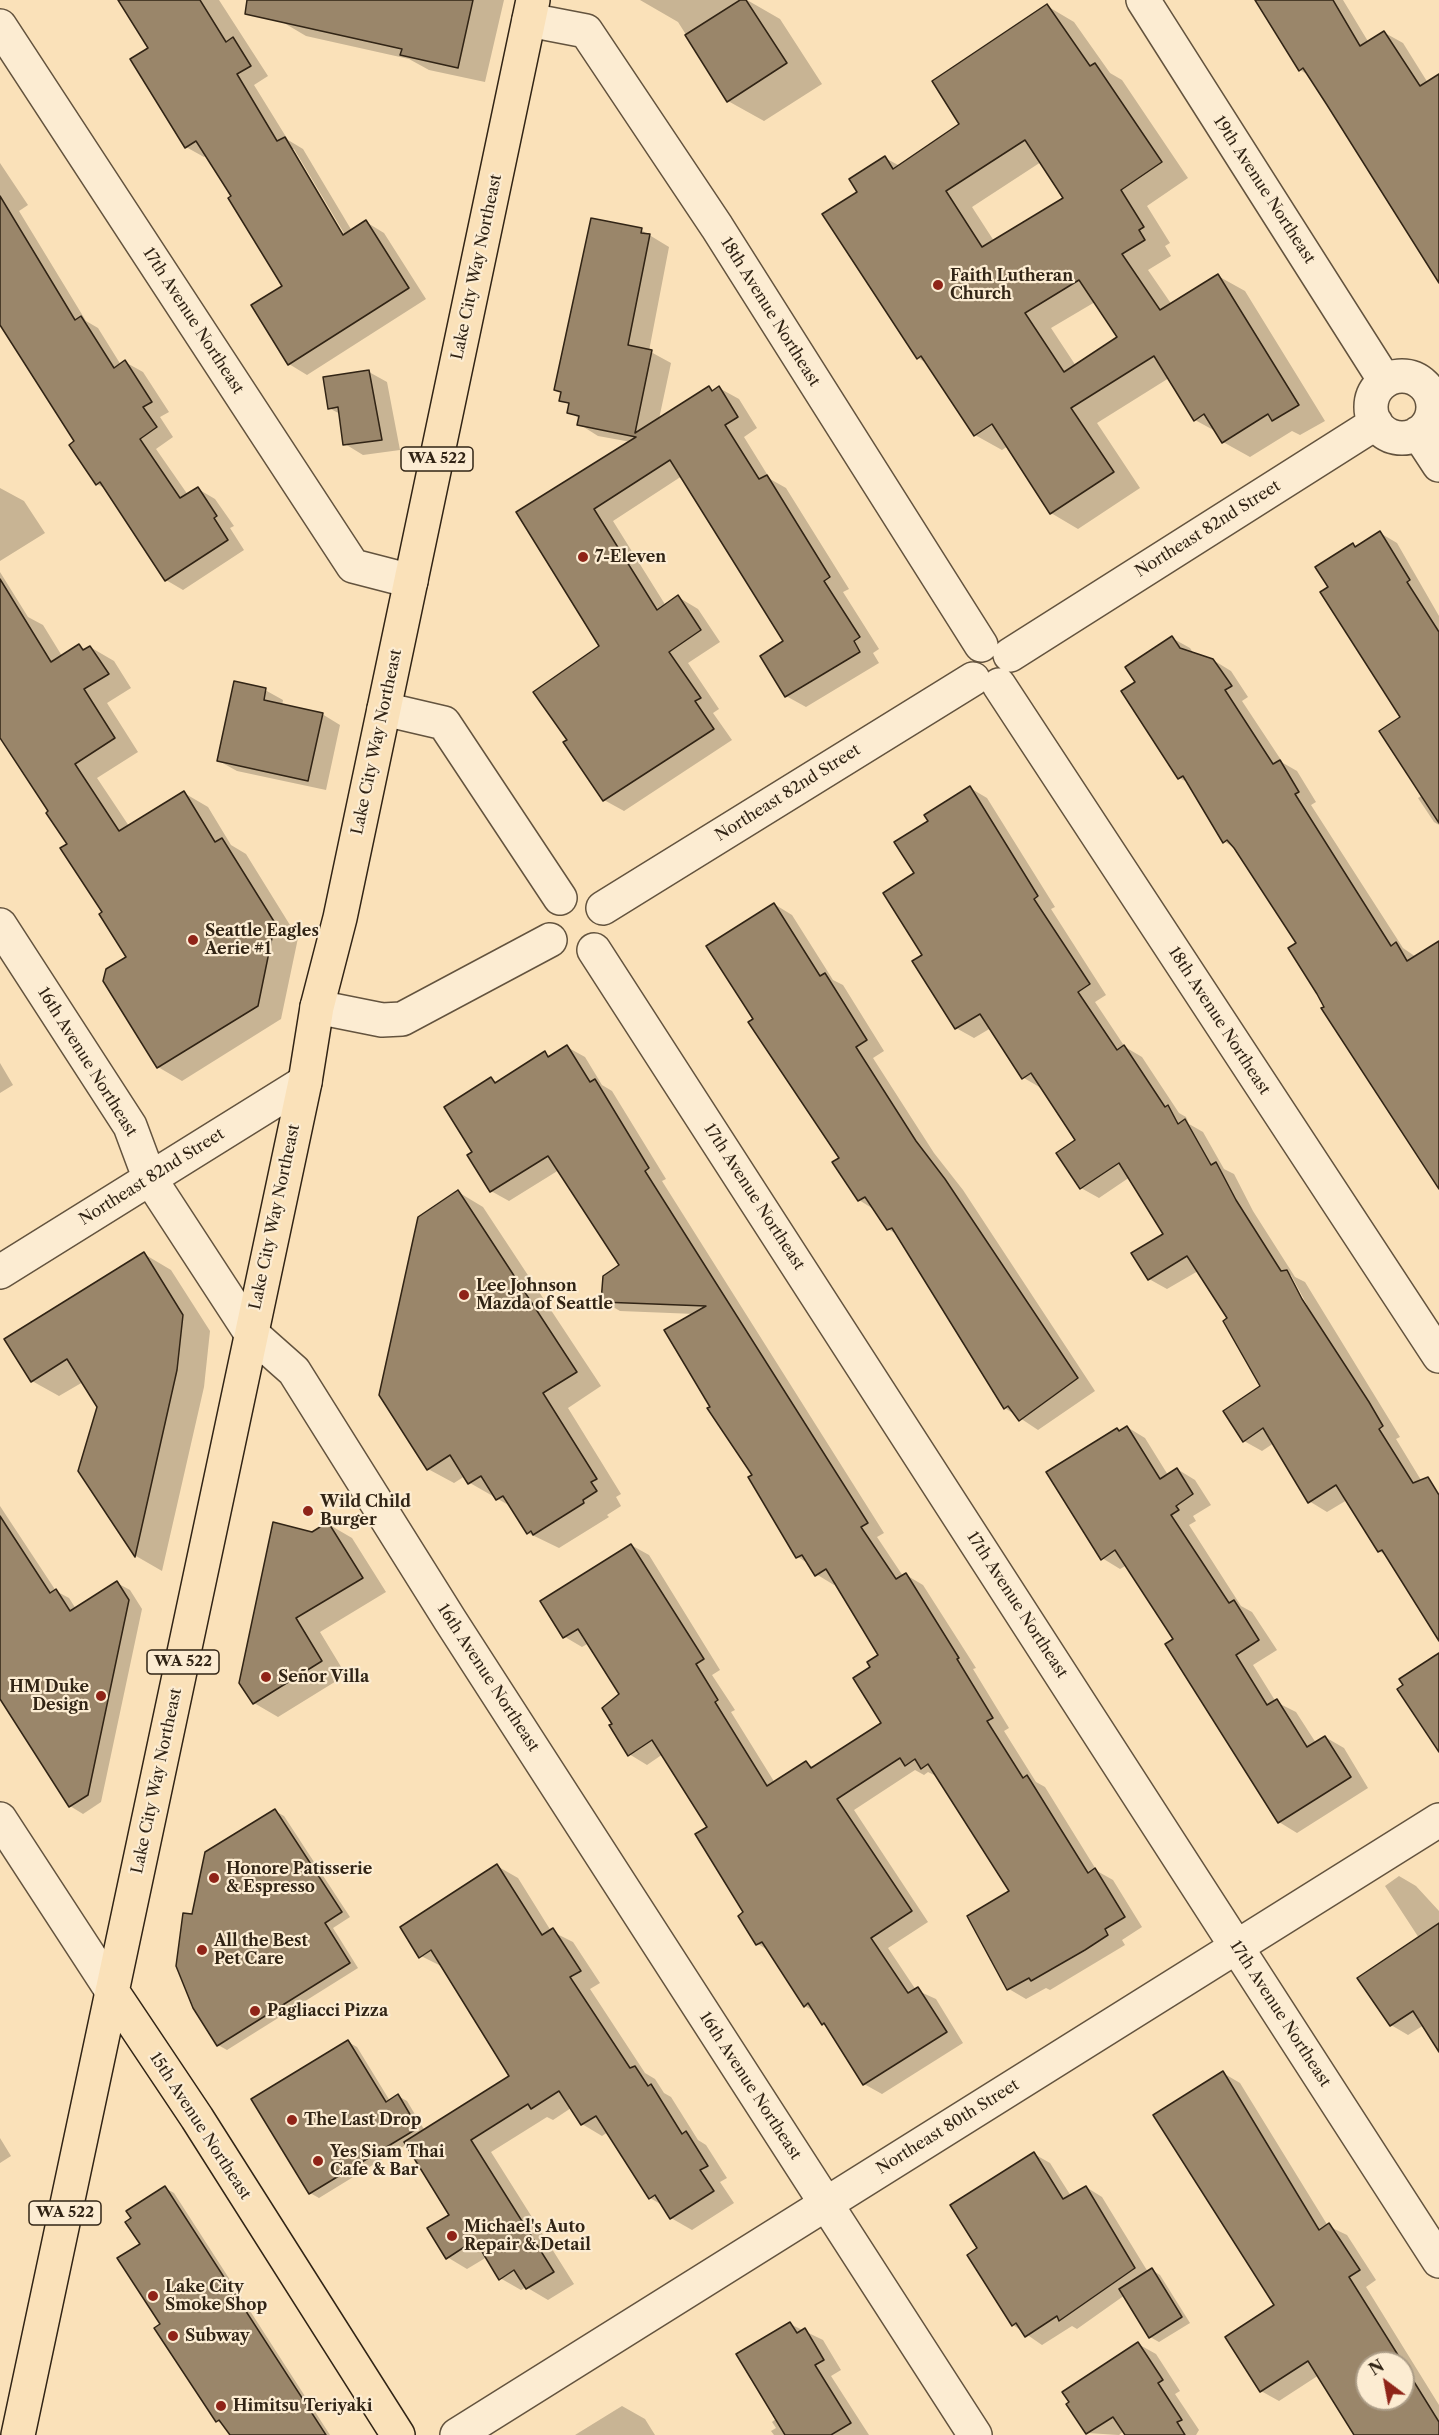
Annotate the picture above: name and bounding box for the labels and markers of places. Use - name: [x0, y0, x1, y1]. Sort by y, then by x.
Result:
- place label: Faith Lutheran Church: [950, 266, 1073, 304]
- marker: Faith Lutheran Church: [931, 278, 945, 292]
- place label: 7-Eleven: [595, 547, 666, 567]
- marker: 7-Eleven: [576, 550, 590, 564]
- place label: Seattle Eagles Aerie #1: [205, 921, 319, 959]
- marker: Seattle Eagles Aerie #1: [186, 933, 200, 947]
- place label: Lee Johnson Mazda of Seattle: [476, 1276, 613, 1314]
- marker: Lee Johnson Mazda of Seattle: [457, 1288, 471, 1302]
- place label: Wild Child Burger: [320, 1492, 411, 1530]
- marker: Wild Child Burger: [301, 1504, 315, 1518]
- place label: Señor Villa: [278, 1667, 369, 1687]
- marker: Señor Villa: [259, 1670, 273, 1684]
- place label: HM Duke Design: [9, 1677, 89, 1715]
- marker: HM Duke Design: [94, 1689, 108, 1703]
- place label: Honore Patisserie & Espresso: [226, 1859, 372, 1897]
- marker: Honore Patisserie & Espresso: [207, 1871, 221, 1885]
- place label: All the Best Pet Care: [214, 1931, 308, 1969]
- marker: All the Best Pet Care: [195, 1943, 209, 1957]
- place label: Pagliacci Pizza: [267, 2001, 388, 2021]
- marker: Pagliacci Pizza: [248, 2004, 262, 2018]
- place label: The Last Drop: [304, 2110, 421, 2130]
- marker: The Last Drop: [285, 2113, 299, 2127]
- place label: Yes Siam Thai Cafe & Bar: [330, 2142, 445, 2180]
- marker: Yes Siam Thai Cafe & Bar: [311, 2154, 325, 2168]
- place label: Michael's Auto Repair & Detail: [464, 2217, 591, 2255]
- marker: Michael's Auto Repair & Detail: [445, 2229, 459, 2243]
- place label: Lake City Smoke Shop: [165, 2277, 267, 2315]
- marker: Lake City Smoke Shop: [146, 2289, 160, 2303]
- place label: Subway: [185, 2326, 250, 2346]
- marker: Subway: [166, 2329, 180, 2343]
- place label: Himitsu Teriyaki: [233, 2396, 372, 2416]
- marker: Himitsu Teriyaki: [214, 2399, 228, 2413]

